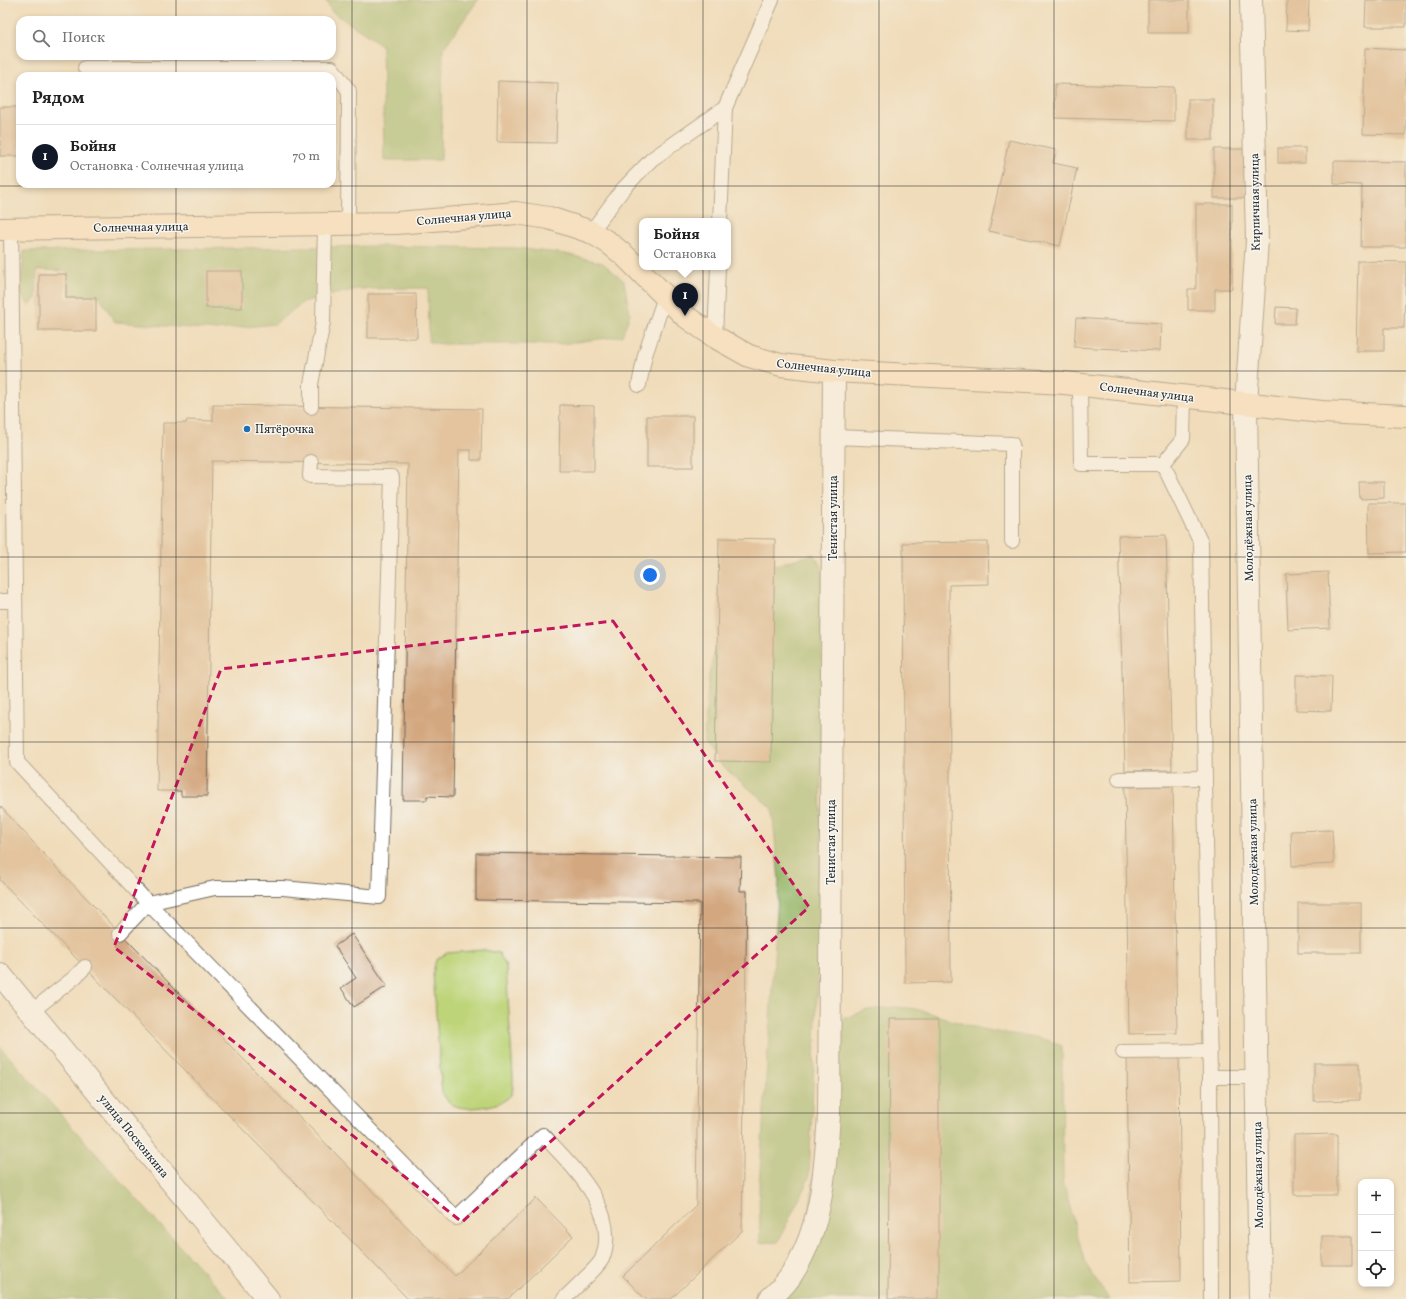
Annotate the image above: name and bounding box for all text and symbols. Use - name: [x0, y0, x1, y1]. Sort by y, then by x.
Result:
- search box: [16, 16, 336, 60]
- icon: search: [30, 27, 52, 49]
- text: Поиск: [62, 28, 105, 49]
- text: Рядом: [32, 87, 85, 110]
- text: Бойня: [70, 137, 116, 158]
- text: 1: [42, 148, 48, 166]
- text: 70 m: [292, 148, 320, 166]
- street label: Кирпичная улица: [1247, 153, 1265, 251]
- text: Остановка · Солнечная улица: [70, 158, 244, 176]
- street label: Солнечная улица: [416, 206, 512, 230]
- popup: [639, 218, 731, 270]
- street label: Солнечная улица: [93, 219, 189, 237]
- text: Бойня: [653, 225, 700, 246]
- text: Остановка: [653, 246, 717, 264]
- pin: 1: [672, 283, 698, 316]
- street label: Солнечная улица: [776, 356, 872, 382]
- street label: Солнечная улица: [1099, 379, 1195, 407]
- place label: Пятёрочка: [255, 422, 314, 438]
- marker: Пятёрочка: [242, 424, 252, 434]
- street label: Молодёжная улица: [1240, 474, 1258, 582]
- street label: Тенистая улица: [826, 475, 842, 561]
- your location: [640, 565, 660, 585]
- street label: Молодёжная улица: [1245, 798, 1263, 906]
- street label: Тенистая улица: [824, 799, 840, 885]
- street label: улица Посконкина: [94, 1091, 172, 1182]
- street label: Молодёжная улица: [1250, 1121, 1268, 1229]
- map controls: [1358, 1179, 1394, 1287]
- button: +: [1358, 1179, 1394, 1215]
- button: −: [1358, 1215, 1394, 1251]
- button: locate: [1358, 1251, 1394, 1287]

